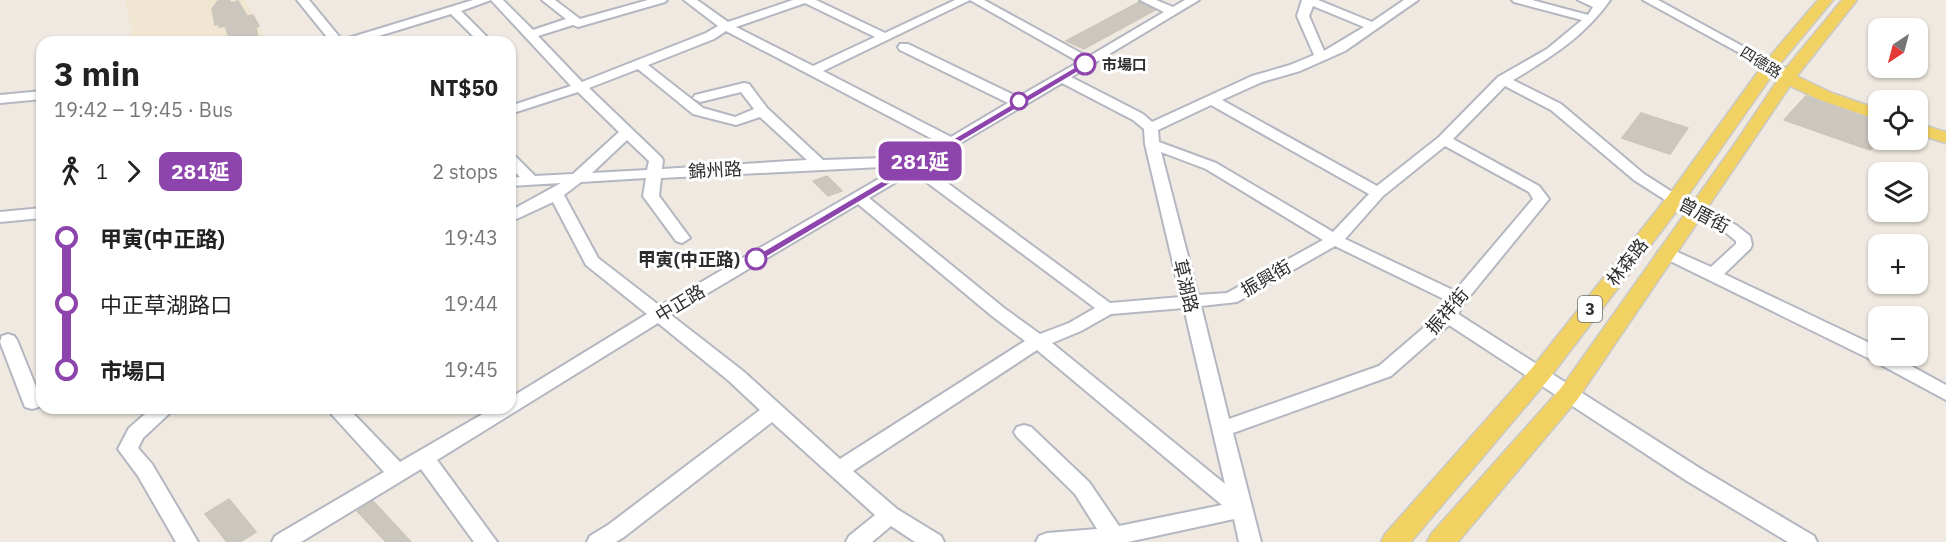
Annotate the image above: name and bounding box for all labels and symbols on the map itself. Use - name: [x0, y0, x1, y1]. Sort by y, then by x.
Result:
- north arrow: [1868, 18, 1928, 78]
- street label: 四德路: [1737, 42, 1785, 82]
- marker: 市場口: [1074, 53, 1096, 75]
- place label: 市場口: [1102, 55, 1147, 74]
- unlabelled marker: [1010, 92, 1028, 110]
- line badge: 281延: [878, 142, 962, 180]
- street label: 錦州路: [687, 157, 743, 183]
- street label: 曾厝街: [1675, 192, 1733, 238]
- street label: 林森路: [1601, 234, 1653, 290]
- place label: 甲寅(中正路): [638, 248, 740, 271]
- marker: 甲寅(中正路): [745, 248, 767, 270]
- street label: 振興街: [1237, 255, 1295, 301]
- street label: 草湖路: [1168, 257, 1204, 315]
- street label: 中正路: [651, 279, 709, 327]
- street label: 振祥街: [1421, 283, 1473, 339]
- road number: 3: [1578, 296, 1602, 322]

